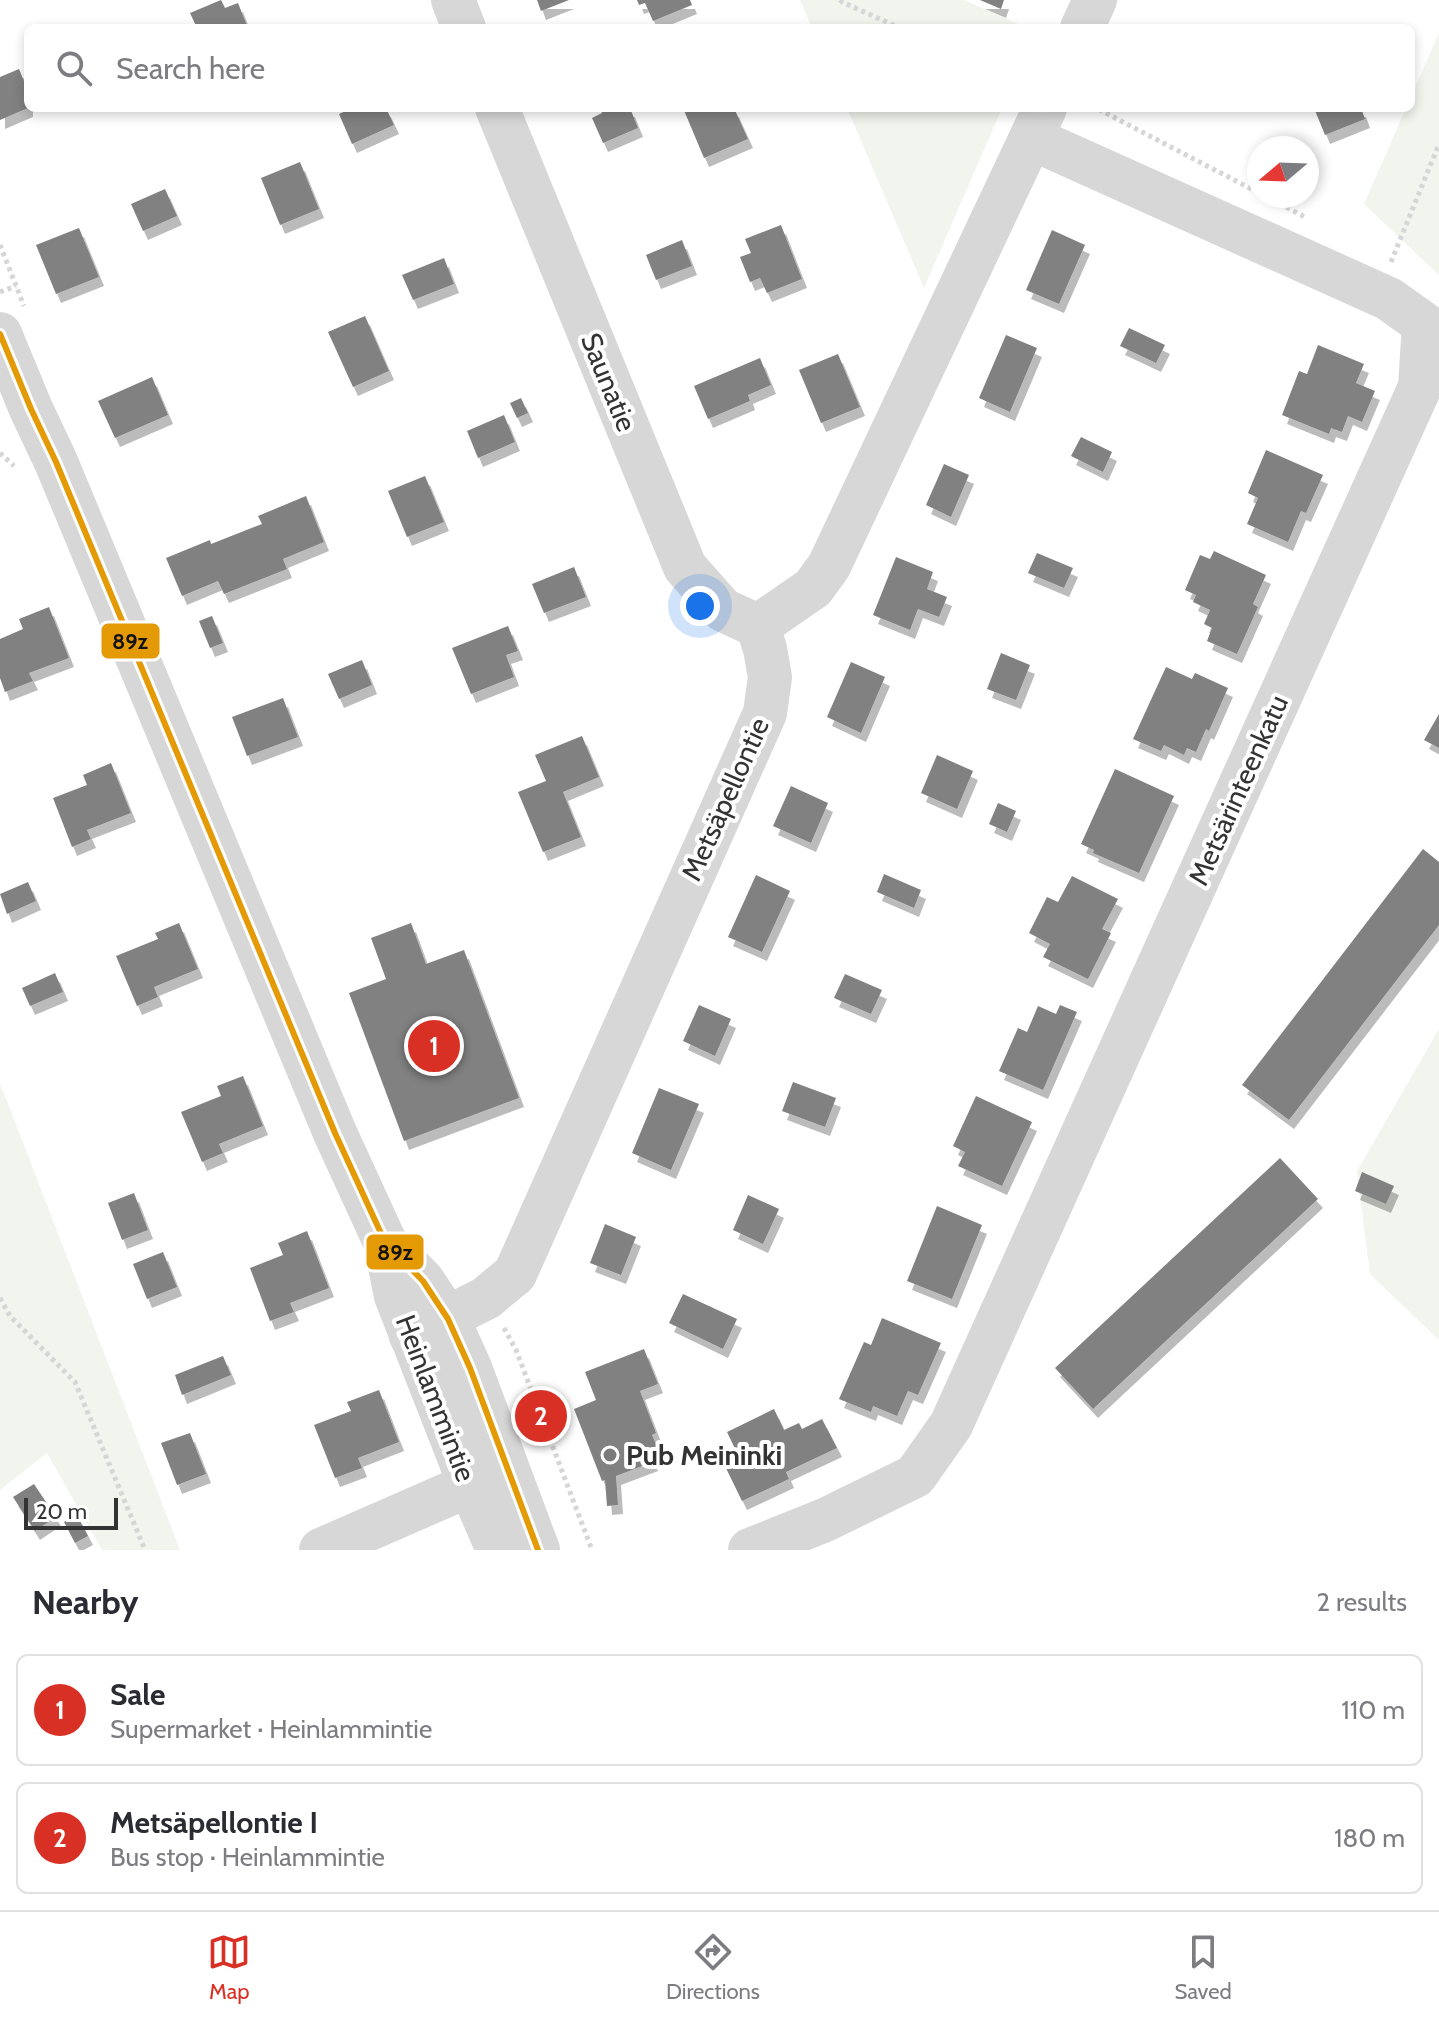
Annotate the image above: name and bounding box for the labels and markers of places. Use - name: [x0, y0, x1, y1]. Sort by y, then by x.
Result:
- pin: 1: [408, 1016, 460, 1076]
- pin: 2: [515, 1386, 567, 1446]
- place label: Pub Meininki: [626, 1438, 782, 1472]
- marker: Pub Meininki: [601, 1446, 619, 1464]

